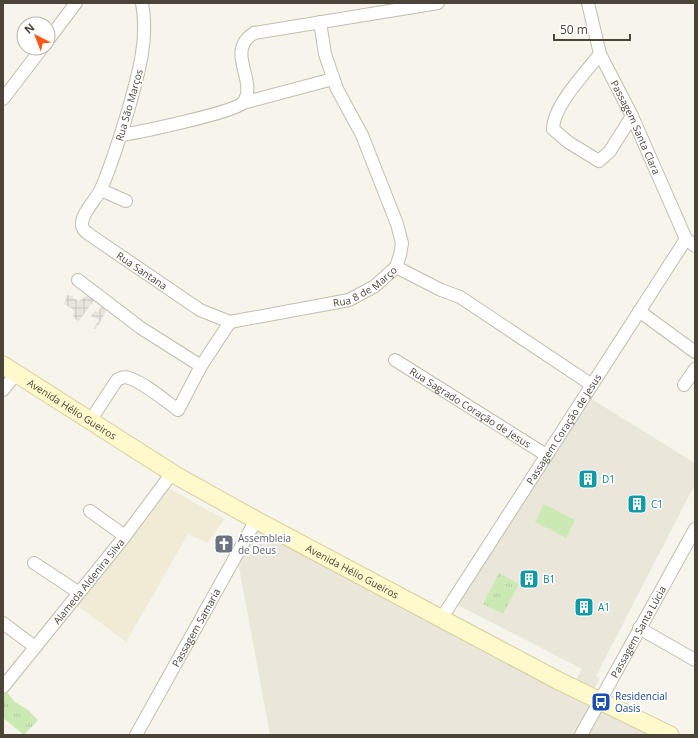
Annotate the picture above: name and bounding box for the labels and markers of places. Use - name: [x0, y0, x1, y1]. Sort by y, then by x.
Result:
- building icon: D1: [577, 468, 599, 490]
- place label: D1: [602, 472, 615, 486]
- building icon: C1: [626, 493, 648, 515]
- place label: C1: [651, 497, 663, 511]
- place label: Assembleia de Deus: [238, 531, 291, 557]
- church icon: Assembleia de Deus: [213, 533, 235, 555]
- building icon: B1: [518, 568, 540, 590]
- place label: B1: [543, 572, 555, 586]
- building icon: A1: [573, 596, 595, 618]
- place label: A1: [598, 600, 610, 614]
- place label: Residencial Oasis: [615, 689, 667, 715]
- bus stop icon: Residencial Oasis: [590, 691, 612, 713]

